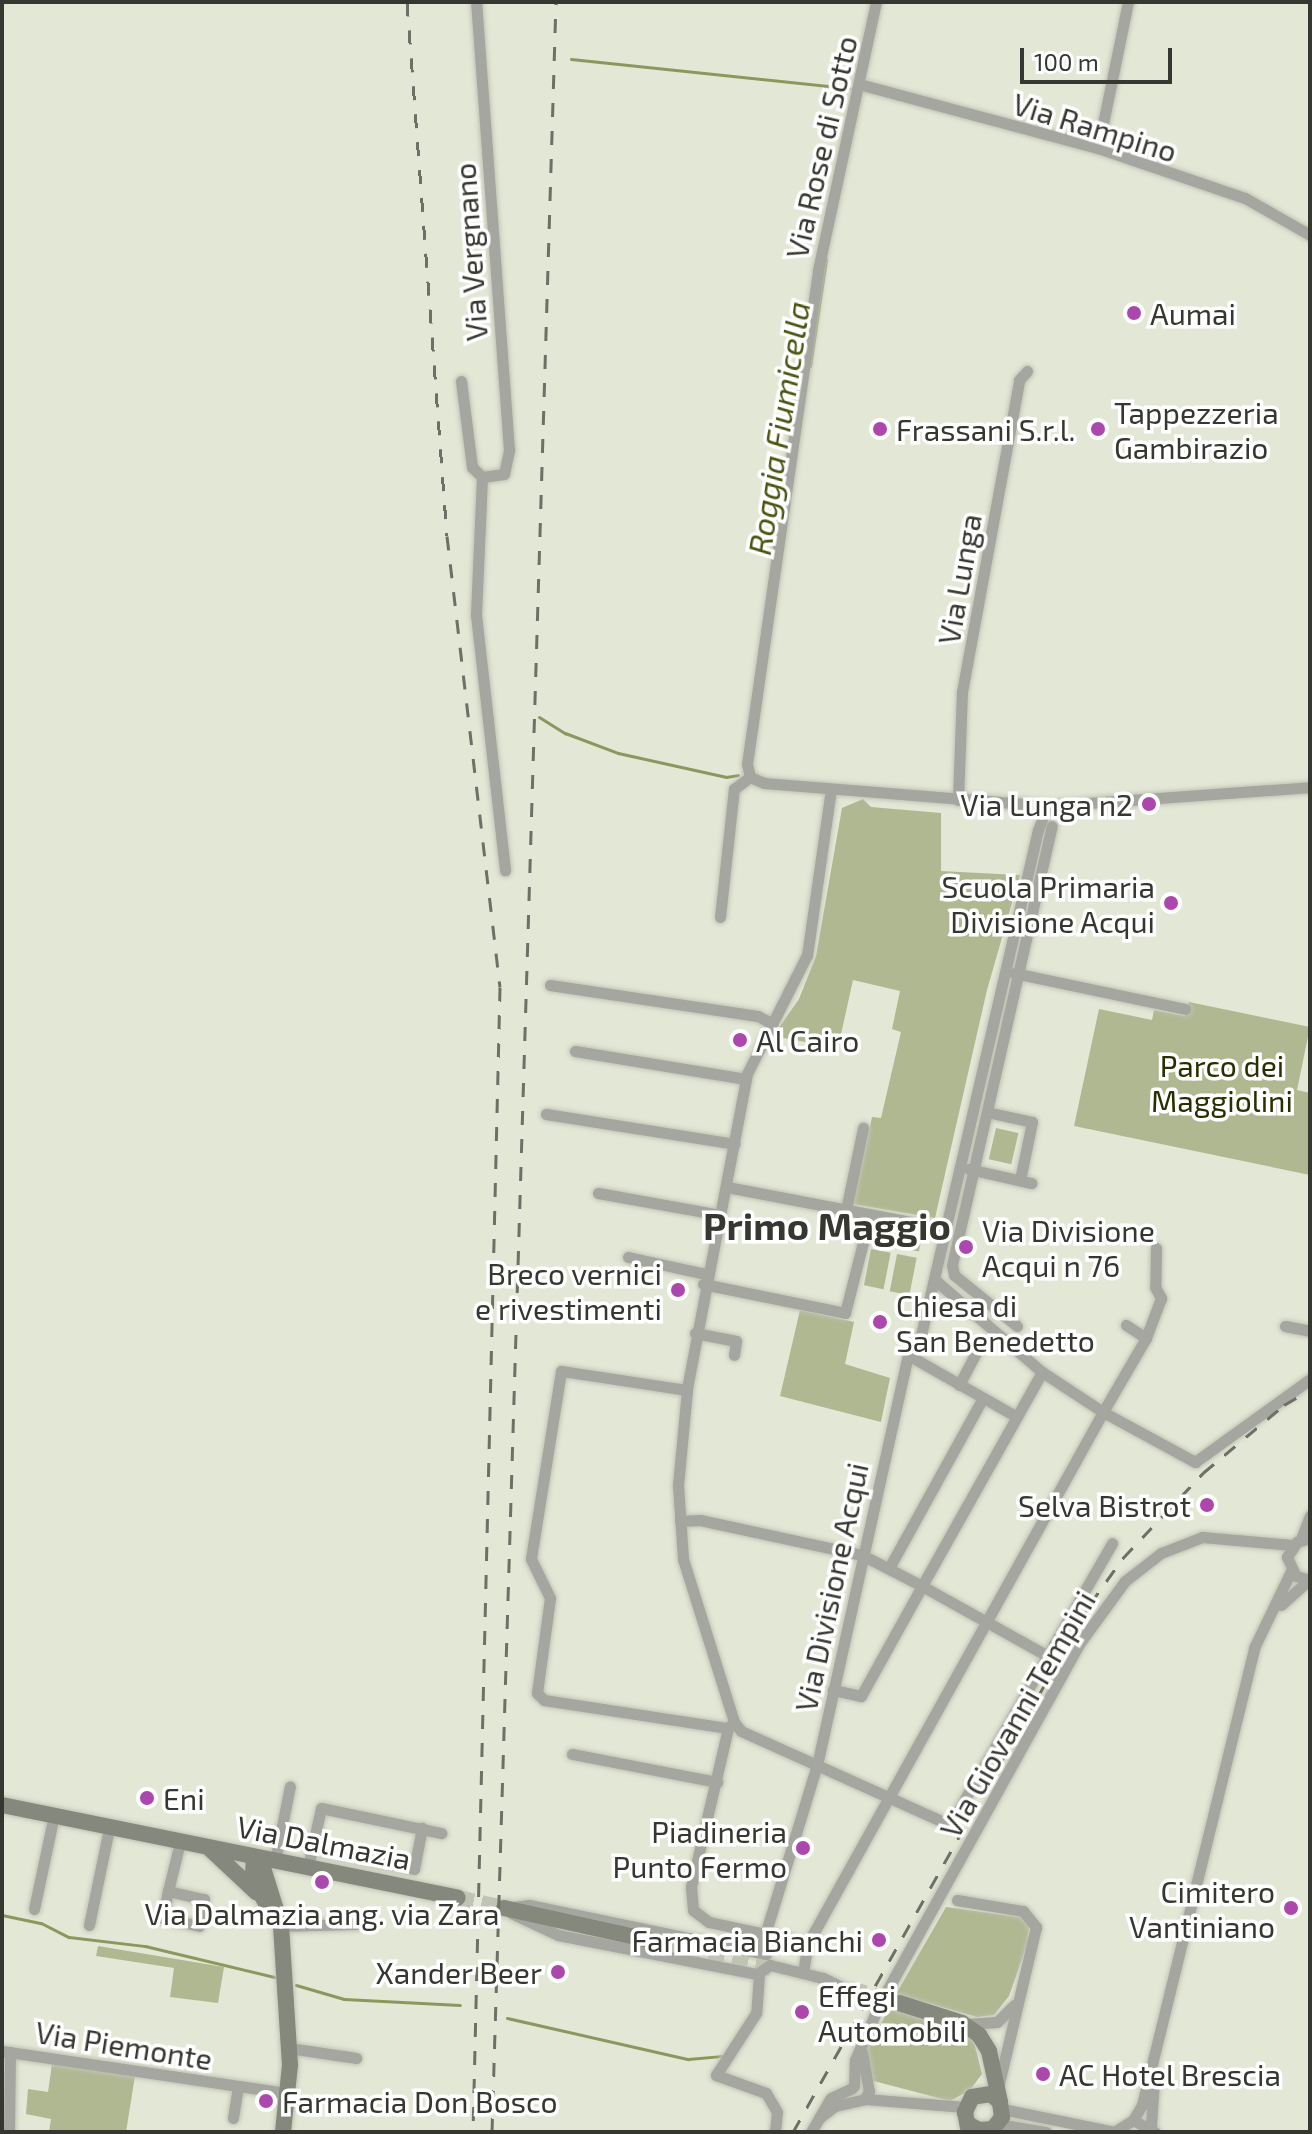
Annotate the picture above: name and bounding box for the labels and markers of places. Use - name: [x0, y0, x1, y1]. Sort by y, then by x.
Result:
- place label: Aumai: [1150, 295, 1236, 331]
- marker: Aumai: [1125, 304, 1143, 322]
- place label: Tappezzeria Gambirazio: [1114, 394, 1279, 464]
- place label: Frassani S.r.l.: [896, 411, 1075, 447]
- marker: Frassani S.r.l.: [871, 420, 889, 438]
- marker: Tappezzeria Gambirazio: [1089, 420, 1107, 438]
- place label: Via Lunga n2: [960, 786, 1133, 822]
- marker: Via Lunga n2: [1140, 795, 1158, 813]
- place label: Scuola Primaria Divisione Acqui: [941, 868, 1155, 938]
- marker: Scuola Primaria Divisione Acqui: [1162, 894, 1180, 912]
- place label: Al Cairo: [756, 1022, 860, 1058]
- marker: Al Cairo: [731, 1031, 749, 1049]
- place label: Via Divisione Acqui n 76: [982, 1212, 1155, 1282]
- marker: Via Divisione Acqui n 76: [957, 1238, 975, 1256]
- place label: Breco vernici e rivestimenti: [475, 1255, 662, 1326]
- marker: Breco vernici e rivestimenti: [669, 1281, 687, 1299]
- place label: Chiesa di San Benedetto: [896, 1287, 1095, 1358]
- marker: Chiesa di San Benedetto: [871, 1313, 889, 1331]
- place label: Selva Bistrot: [1018, 1487, 1191, 1523]
- marker: Selva Bistrot: [1198, 1496, 1216, 1514]
- place label: Eni: [163, 1780, 205, 1816]
- marker: Eni: [138, 1789, 156, 1807]
- place label: Piadineria Punto Fermo: [612, 1813, 787, 1884]
- marker: Piadineria Punto Fermo: [794, 1839, 812, 1857]
- marker: Via Dalmazia ang. via Zara: [313, 1873, 331, 1891]
- place label: Cimitero Vantiniano: [1129, 1873, 1275, 1944]
- place label: Via Dalmazia ang. via Zara: [144, 1895, 500, 1931]
- marker: Cimitero Vantiniano: [1282, 1899, 1300, 1917]
- place label: Farmacia Bianchi: [632, 1922, 863, 1958]
- marker: Farmacia Bianchi: [870, 1931, 888, 1949]
- place label: Xander Beer: [375, 1954, 542, 1990]
- marker: Xander Beer: [549, 1963, 567, 1981]
- place label: Effegi Automobili: [818, 1977, 966, 2048]
- marker: Effegi Automobili: [793, 2003, 811, 2021]
- place label: AC Hotel Brescia: [1059, 2056, 1282, 2092]
- marker: AC Hotel Brescia: [1034, 2065, 1052, 2083]
- place label: Farmacia Don Bosco: [282, 2083, 557, 2119]
- marker: Farmacia Don Bosco: [257, 2092, 275, 2110]

